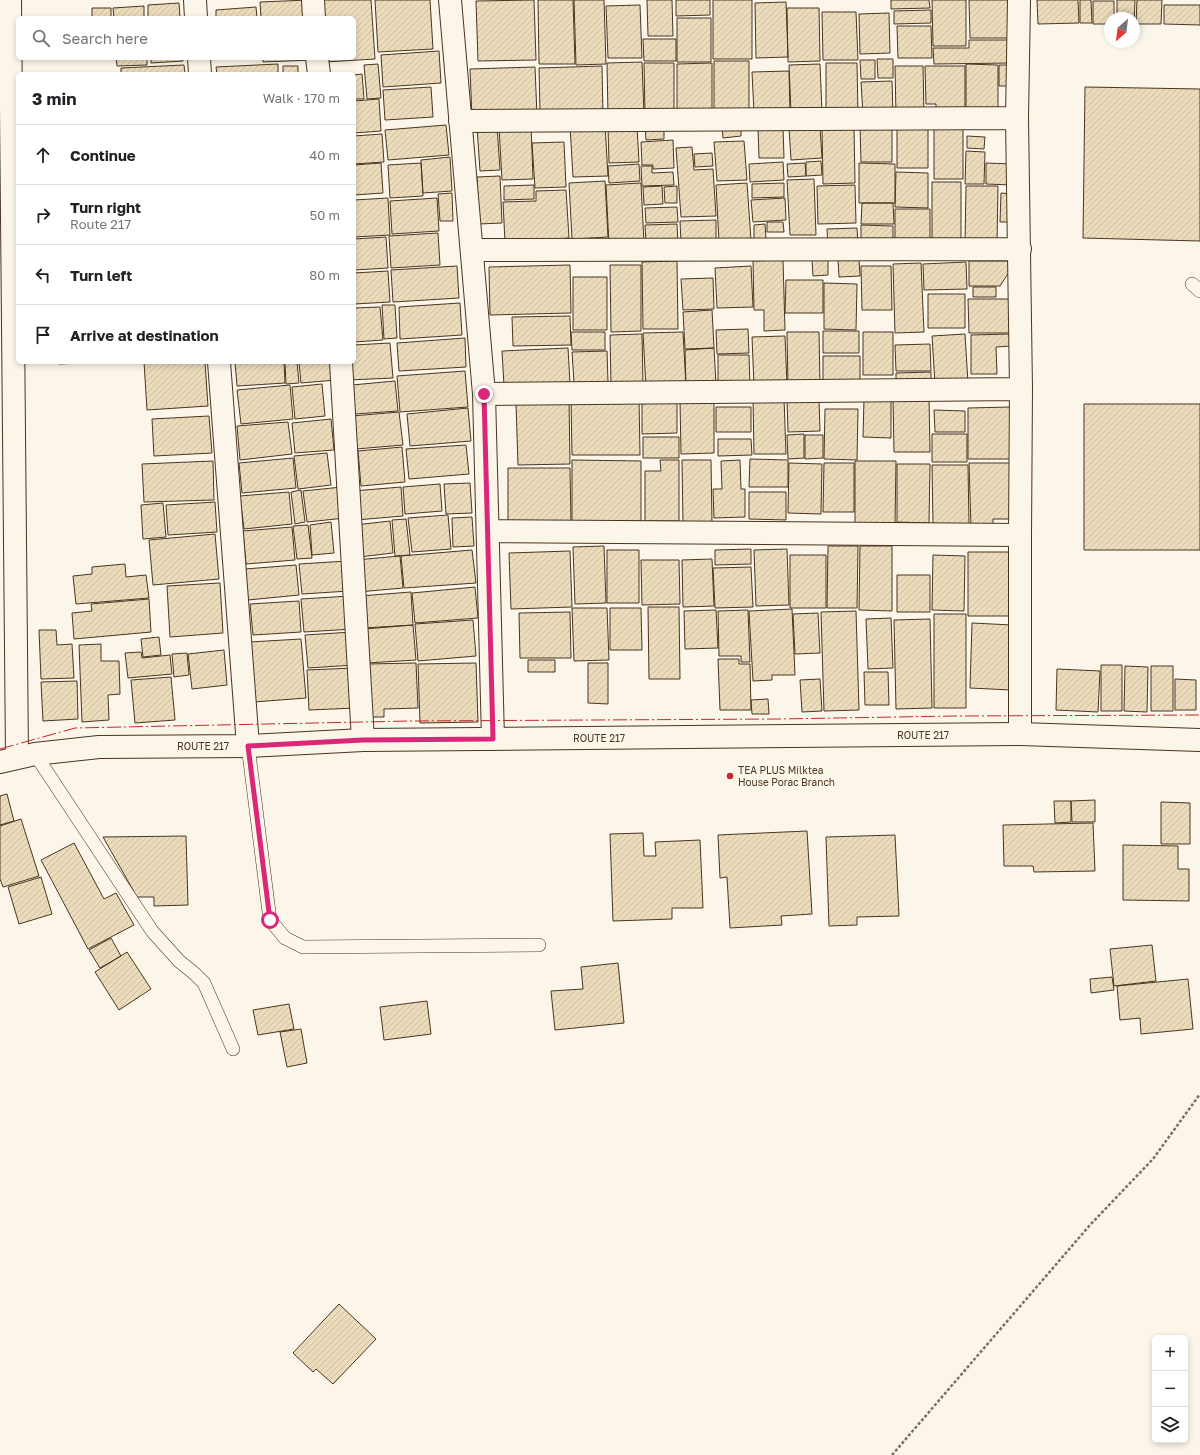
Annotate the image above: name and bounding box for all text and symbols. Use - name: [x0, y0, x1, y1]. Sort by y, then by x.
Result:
- north arrow: [1104, 12, 1140, 48]
- search box: [16, 16, 356, 60]
- icon: search: [30, 27, 52, 49]
- text: Search here: [62, 29, 148, 47]
- text: 3 min: [32, 88, 76, 109]
- text: Walk · 170 m: [263, 90, 340, 106]
- icon: ahead: [32, 144, 54, 166]
- text: Continue: [70, 146, 136, 164]
- text: 40 m: [309, 147, 340, 163]
- text: Turn right: [70, 198, 141, 216]
- icon: right: [32, 204, 54, 226]
- text: 50 m: [310, 207, 340, 223]
- text: Route 217: [70, 216, 131, 232]
- icon: left: [32, 264, 54, 286]
- text: Turn left: [70, 266, 132, 284]
- text: 80 m: [309, 267, 340, 283]
- icon: arrive: [32, 324, 54, 346]
- text: Arrive at destination: [70, 326, 219, 344]
- route end: [475, 385, 493, 403]
- street label: ROUTE 217: [897, 729, 949, 741]
- street label: ROUTE 217: [573, 732, 625, 744]
- street label: ROUTE 217: [177, 740, 229, 752]
- place label: TEA PLUS Milktea House Porac Branch: [738, 764, 835, 788]
- marker: TEA PLUS Milktea House Porac Branch: [725, 771, 735, 781]
- route start: [261, 911, 279, 929]
- map controls: [1152, 1335, 1188, 1443]
- button: +: [1152, 1335, 1188, 1371]
- button: −: [1152, 1371, 1188, 1407]
- button: layers: [1152, 1407, 1188, 1443]

